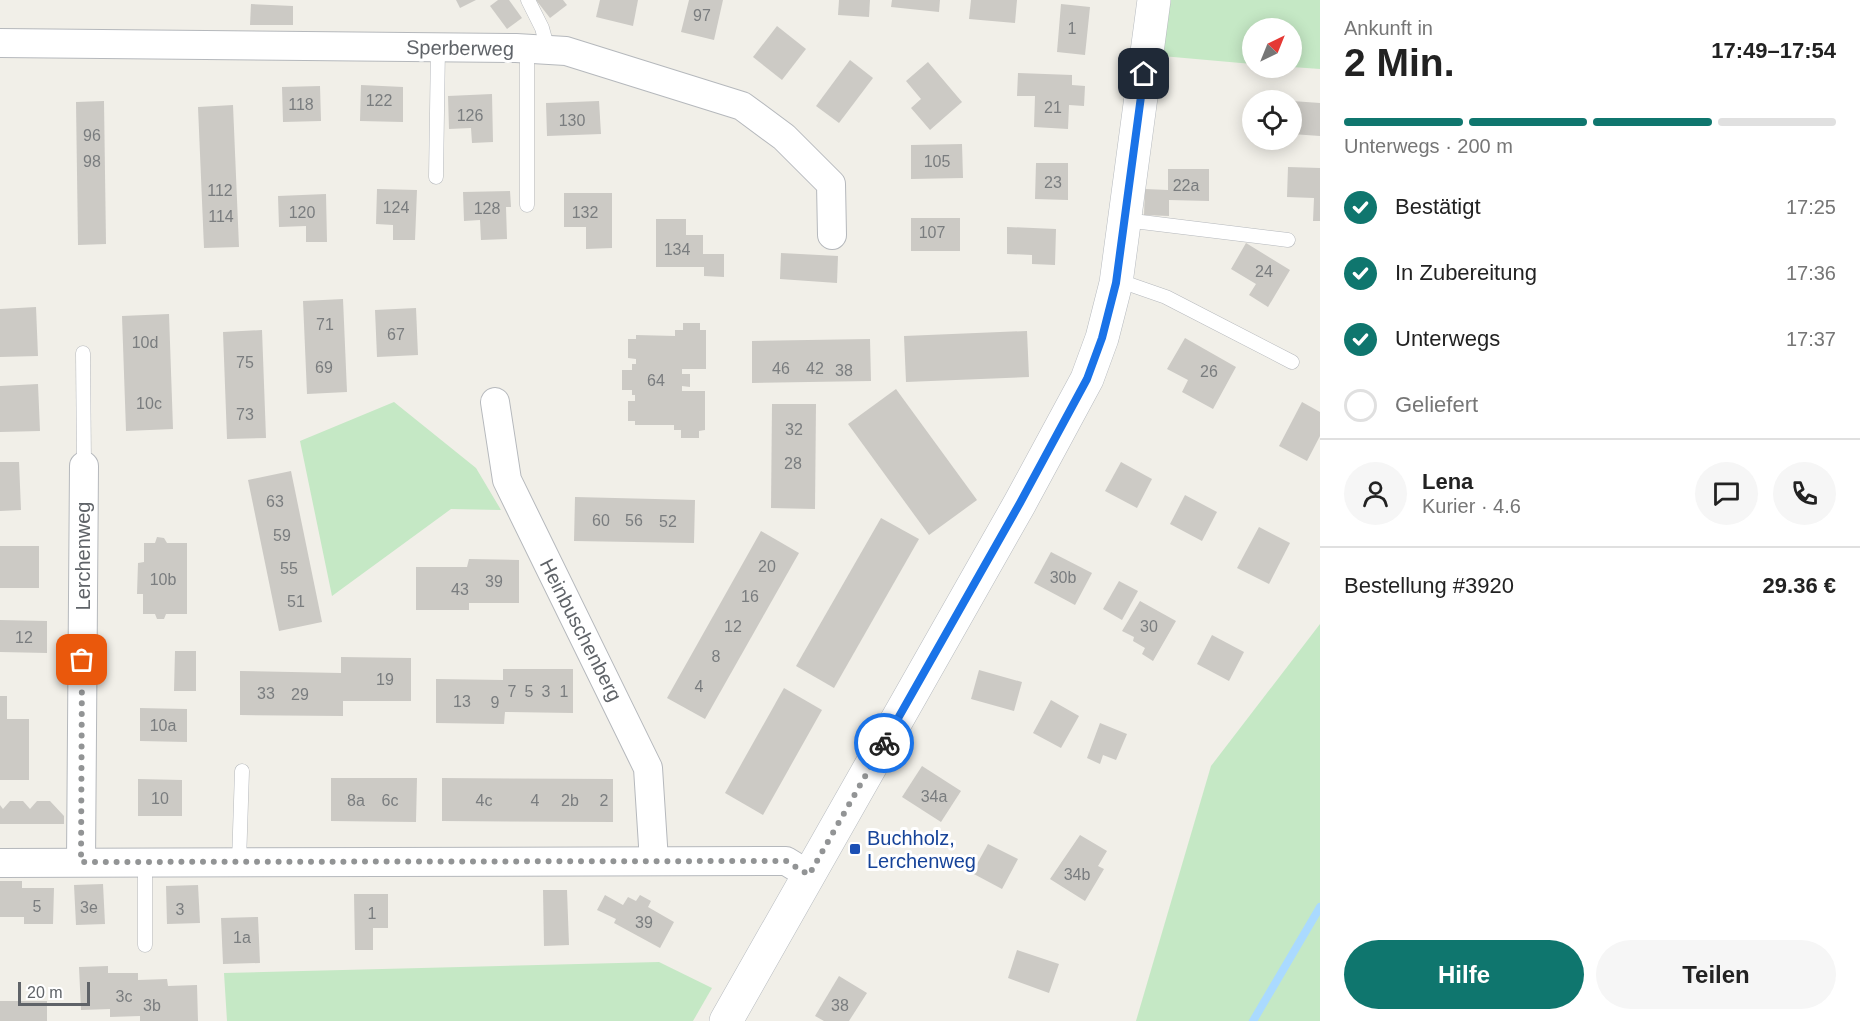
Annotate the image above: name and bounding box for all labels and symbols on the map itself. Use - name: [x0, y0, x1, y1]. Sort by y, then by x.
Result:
- house number: 97: [693, 7, 711, 24]
- north arrow: [1242, 18, 1302, 78]
- house number: 1: [1068, 20, 1077, 37]
- street label: Sperberweg: [406, 36, 514, 60]
- pin: [1118, 48, 1169, 99]
- house number: 122: [366, 92, 392, 109]
- house number: 118: [288, 96, 314, 113]
- house number: 21: [1044, 99, 1062, 116]
- house number: 126: [457, 107, 483, 124]
- house number: 130: [559, 112, 585, 129]
- house number: 96: [83, 127, 101, 144]
- house number: 98: [83, 153, 101, 170]
- house number: 105: [924, 153, 950, 170]
- house number: 23: [1044, 174, 1062, 191]
- house number: 22a: [1173, 177, 1199, 194]
- house number: 112: [207, 182, 233, 199]
- house number: 124: [383, 199, 409, 216]
- house number: 128: [474, 200, 500, 217]
- house number: 120: [289, 204, 315, 221]
- house number: 132: [572, 204, 598, 221]
- house number: 114: [208, 208, 234, 225]
- house number: 107: [919, 224, 945, 241]
- house number: 134: [664, 241, 690, 258]
- house number: 24: [1255, 263, 1273, 280]
- house number: 71: [316, 316, 334, 333]
- house number: 67: [387, 326, 405, 343]
- house number: 10d: [132, 334, 158, 351]
- house number: 75: [236, 354, 254, 371]
- house number: 69: [315, 359, 333, 376]
- house number: 46: [772, 360, 790, 377]
- house number: 42: [806, 360, 824, 377]
- house number: 38: [835, 362, 853, 379]
- house number: 26: [1200, 363, 1218, 380]
- house number: 64: [647, 372, 665, 389]
- house number: 10c: [136, 395, 162, 412]
- house number: 73: [236, 406, 254, 423]
- house number: 32: [785, 421, 803, 438]
- house number: 28: [784, 455, 802, 472]
- house number: 63: [266, 493, 284, 510]
- street label: Lerchenweg: [72, 502, 94, 610]
- house number: 60: [592, 512, 610, 529]
- house number: 56: [625, 512, 643, 529]
- house number: 52: [659, 513, 677, 530]
- house number: 59: [273, 527, 291, 544]
- street label: Heinbuschenberg: [536, 555, 626, 705]
- house number: 20: [758, 558, 776, 575]
- house number: 55: [280, 560, 298, 577]
- house number: 30b: [1050, 569, 1076, 586]
- house number: 10b: [150, 571, 176, 588]
- house number: 39: [485, 573, 503, 590]
- house number: 43: [451, 581, 469, 598]
- house number: 16: [741, 588, 759, 605]
- house number: 51: [287, 593, 305, 610]
- house number: 12: [724, 618, 742, 635]
- house number: 30: [1140, 618, 1158, 635]
- house number: 12: [15, 629, 33, 646]
- pin: [56, 634, 107, 685]
- house number: 8: [712, 648, 721, 665]
- house number: 19: [376, 671, 394, 688]
- house number: 4: [695, 678, 704, 695]
- house number: 7: [508, 683, 517, 700]
- house number: 5: [525, 683, 534, 700]
- house number: 3: [542, 683, 551, 700]
- house number: 1: [560, 683, 569, 700]
- house number: 33: [257, 685, 275, 702]
- house number: 29: [291, 686, 309, 703]
- house number: 13: [453, 693, 471, 710]
- house number: 9: [491, 694, 500, 711]
- courier: [854, 713, 914, 773]
- house number: 10a: [150, 717, 176, 734]
- house number: 34a: [921, 788, 947, 805]
- house number: 10: [151, 790, 169, 807]
- house number: 8a: [347, 792, 365, 809]
- house number: 6c: [382, 792, 398, 809]
- house number: 4c: [476, 792, 492, 809]
- house number: 4: [531, 792, 540, 809]
- house number: 2b: [561, 792, 579, 809]
- house number: 2: [600, 792, 609, 809]
- place label: Buchholz, Lerchenweg: [867, 827, 976, 872]
- marker: Buchholz, Lerchenweg: [848, 842, 862, 856]
- house number: 34b: [1064, 866, 1090, 883]
- house number: 5: [33, 898, 42, 915]
- house number: 3e: [80, 899, 98, 916]
- house number: 3: [176, 901, 185, 918]
- house number: 1: [368, 905, 377, 922]
- house number: 39: [635, 914, 653, 931]
- house number: 1a: [233, 929, 251, 946]
- scale bar: [18, 979, 90, 1006]
- house number: 3c: [116, 988, 132, 1005]
- house number: 3b: [143, 997, 161, 1014]
- house number: 38: [831, 997, 849, 1014]

